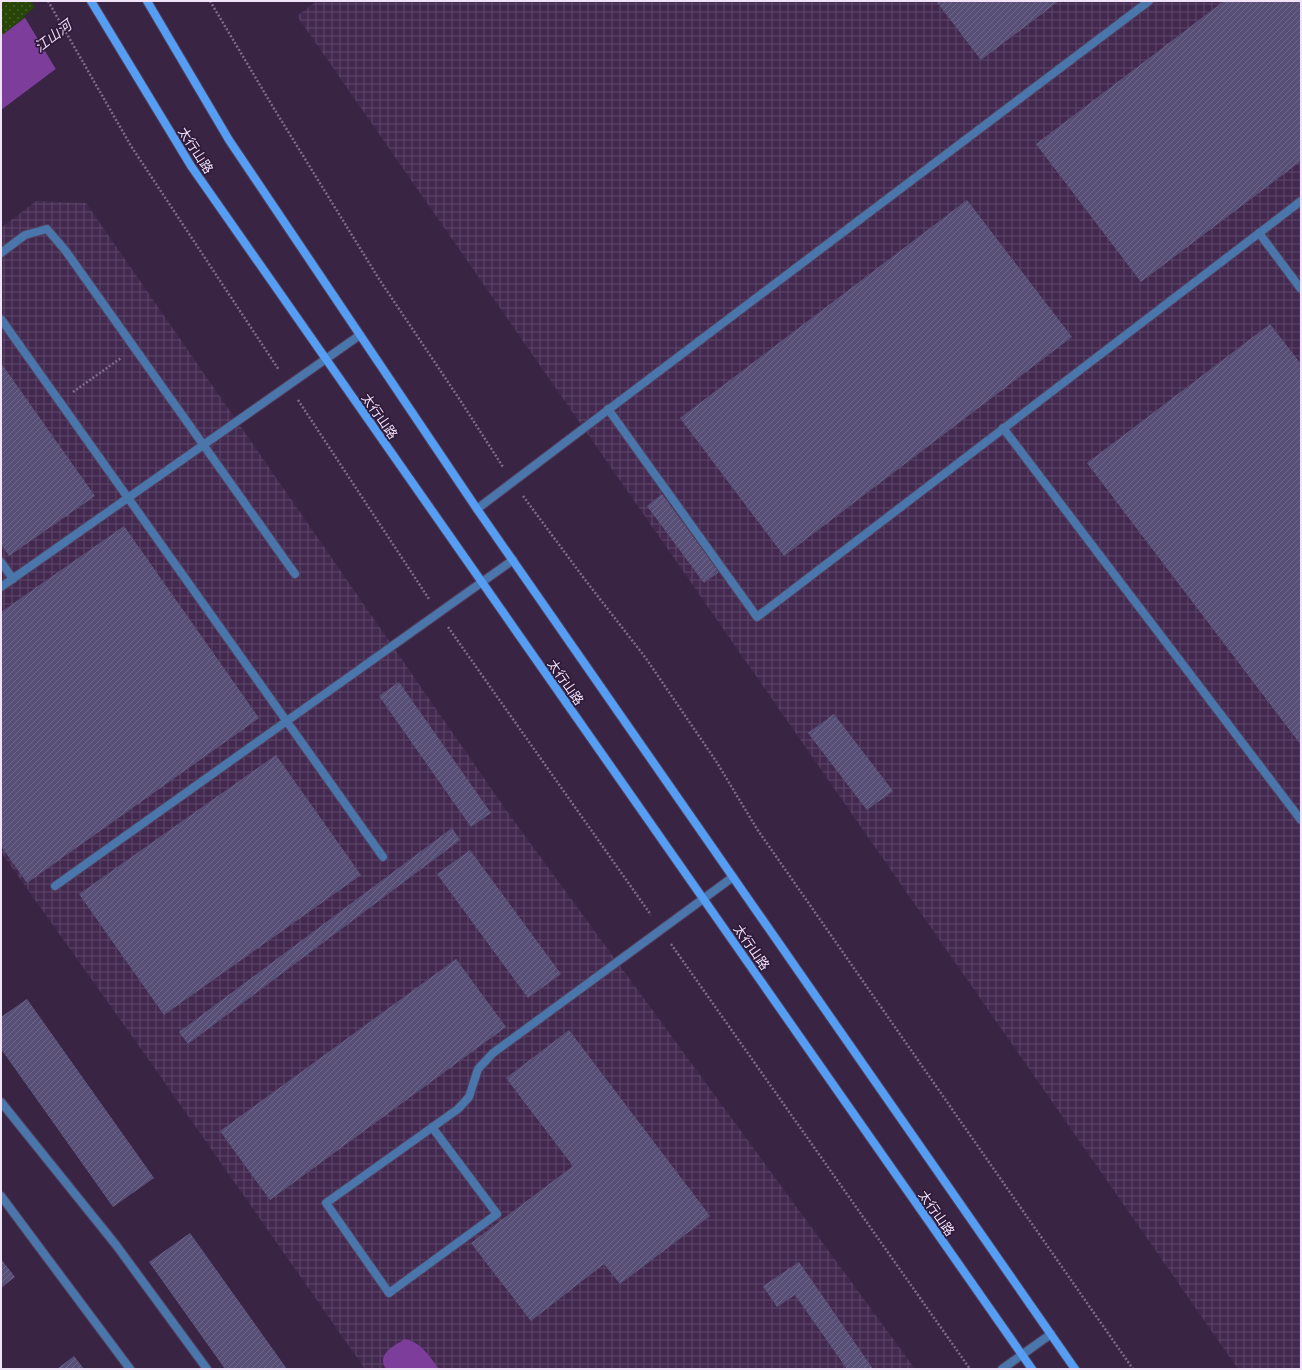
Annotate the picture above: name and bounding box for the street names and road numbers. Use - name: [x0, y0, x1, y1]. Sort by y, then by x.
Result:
- street label: 太行山路: [173, 124, 217, 177]
- street label: 太行山路: [357, 390, 401, 443]
- street label: 太行山路: [543, 656, 587, 709]
- street label: 太行山路: [729, 921, 773, 974]
- street label: 太行山路: [914, 1187, 958, 1240]

